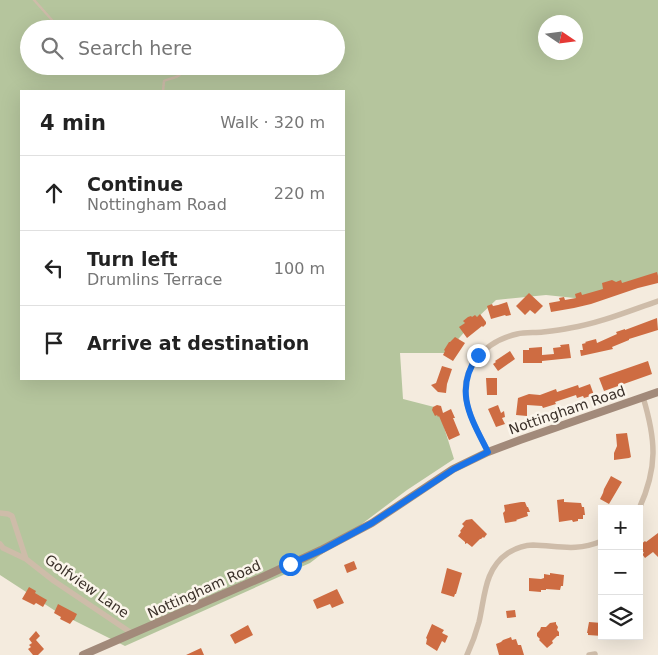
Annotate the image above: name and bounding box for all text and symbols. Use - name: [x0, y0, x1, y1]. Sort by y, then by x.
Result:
- north arrow: [538, 15, 583, 60]
- search box: [20, 20, 345, 75]
- icon: search: [38, 34, 66, 62]
- text: Search here: [78, 37, 192, 59]
- text: 4 min: [40, 111, 106, 135]
- text: Walk · 320 m: [220, 113, 325, 132]
- text: Continue: [87, 173, 183, 195]
- icon: ahead: [40, 179, 68, 207]
- text: 220 m: [274, 184, 325, 203]
- text: Nottingham Road: [87, 195, 227, 214]
- text: Turn left: [87, 248, 178, 270]
- icon: left: [40, 254, 68, 282]
- text: 100 m: [274, 259, 325, 278]
- text: Drumlins Terrace: [87, 270, 222, 289]
- icon: arrive: [40, 329, 68, 357]
- text: Arrive at destination: [87, 332, 309, 354]
- route end: [467, 344, 490, 367]
- street label: Nottingham Road: [507, 383, 627, 437]
- map controls: [598, 505, 643, 640]
- button: +: [598, 505, 643, 550]
- button: −: [598, 550, 643, 595]
- street label: Golfview Lane: [42, 551, 132, 621]
- route start: [279, 553, 302, 576]
- street label: Nottingham Road: [145, 557, 263, 621]
- button: layers: [598, 595, 643, 640]

